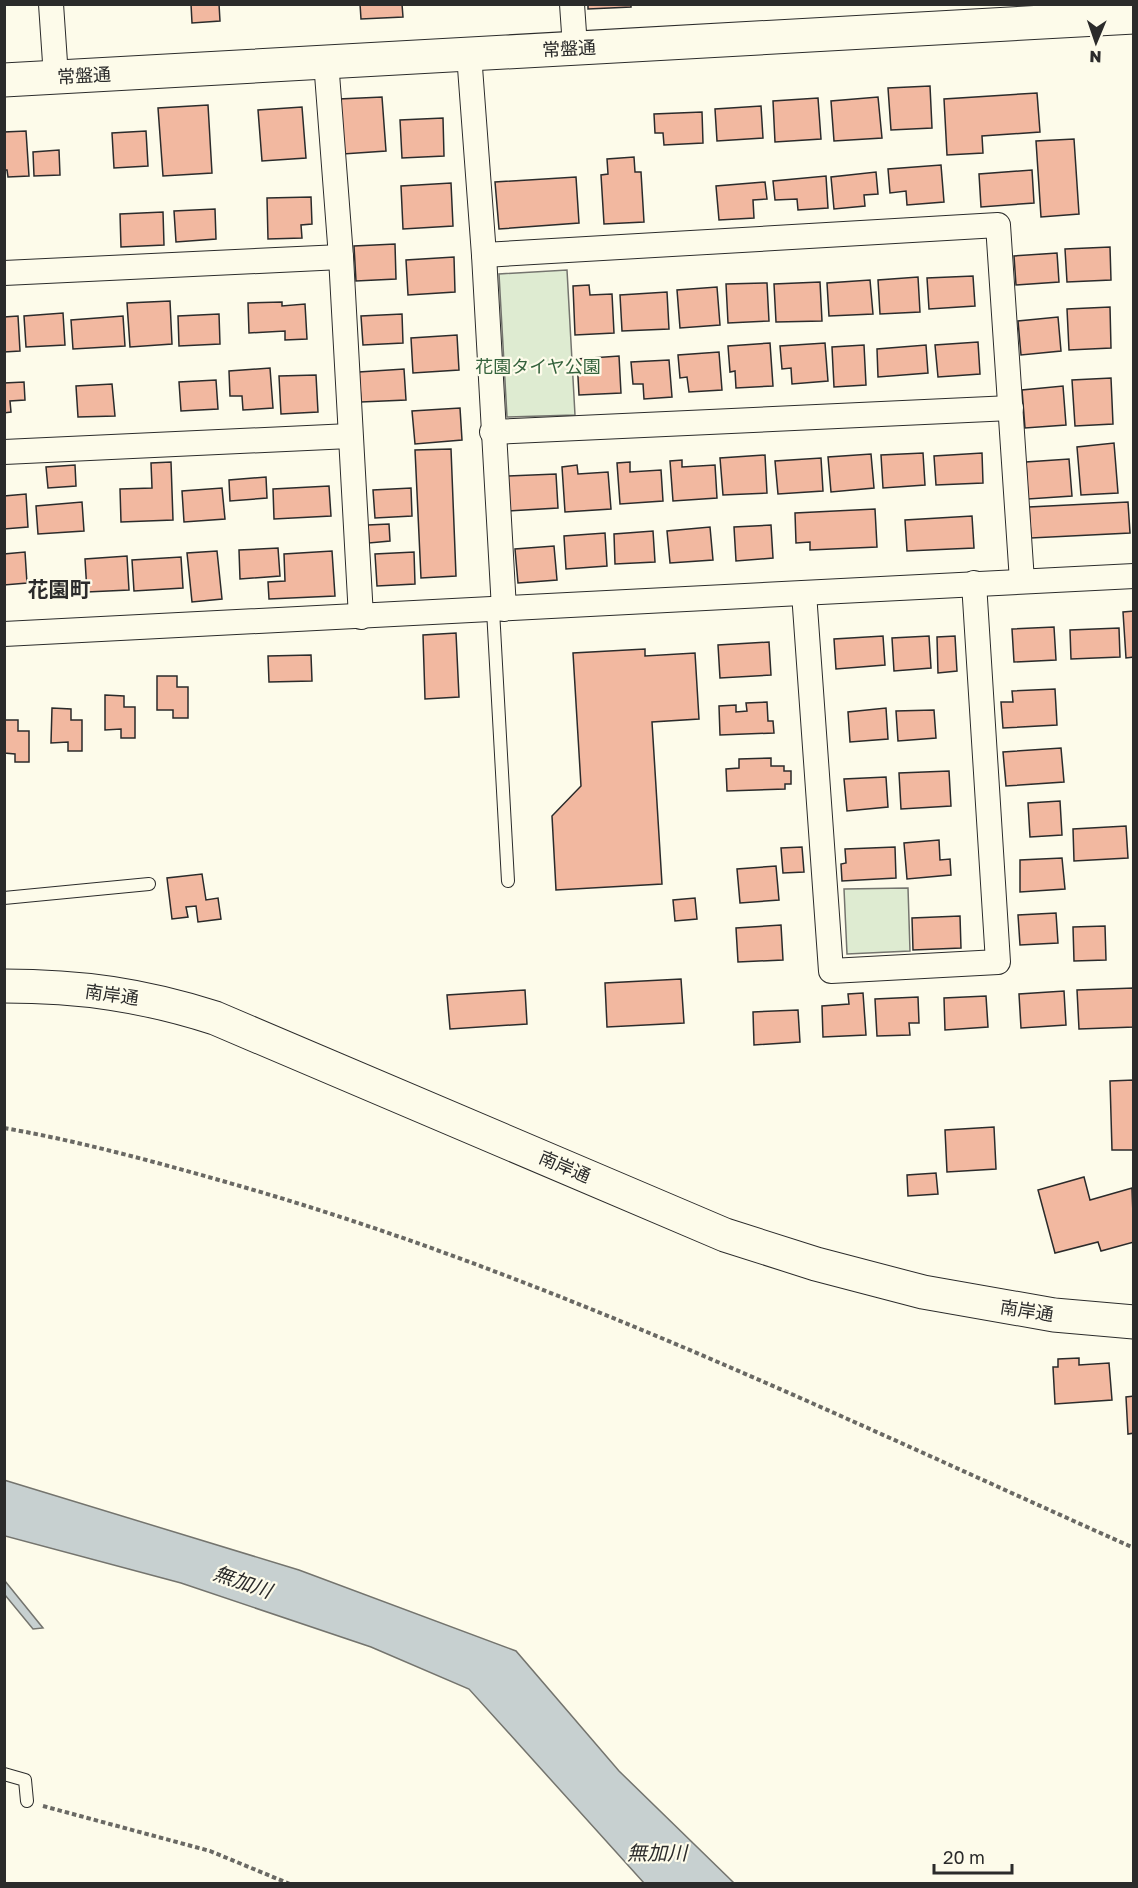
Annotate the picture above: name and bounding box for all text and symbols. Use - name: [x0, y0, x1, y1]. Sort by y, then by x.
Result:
- north arrow: [1066, 12, 1126, 72]
- street label: 常盤通: [541, 36, 597, 60]
- text: N: [1089, 47, 1102, 67]
- street label: 常盤通: [56, 63, 112, 87]
- park label: 花園タイヤ公園: [475, 355, 601, 377]
- district label: 花園町: [28, 576, 91, 602]
- street label: 南岸通: [84, 979, 140, 1009]
- street label: 南岸通: [536, 1145, 594, 1187]
- street label: 南岸通: [999, 1295, 1055, 1325]
- water label: 無加川: [211, 1560, 277, 1603]
- scale bar: [934, 1837, 1012, 1875]
- water label: 無加川: [627, 1840, 689, 1864]
- text: 20 m: [943, 1846, 985, 1868]

